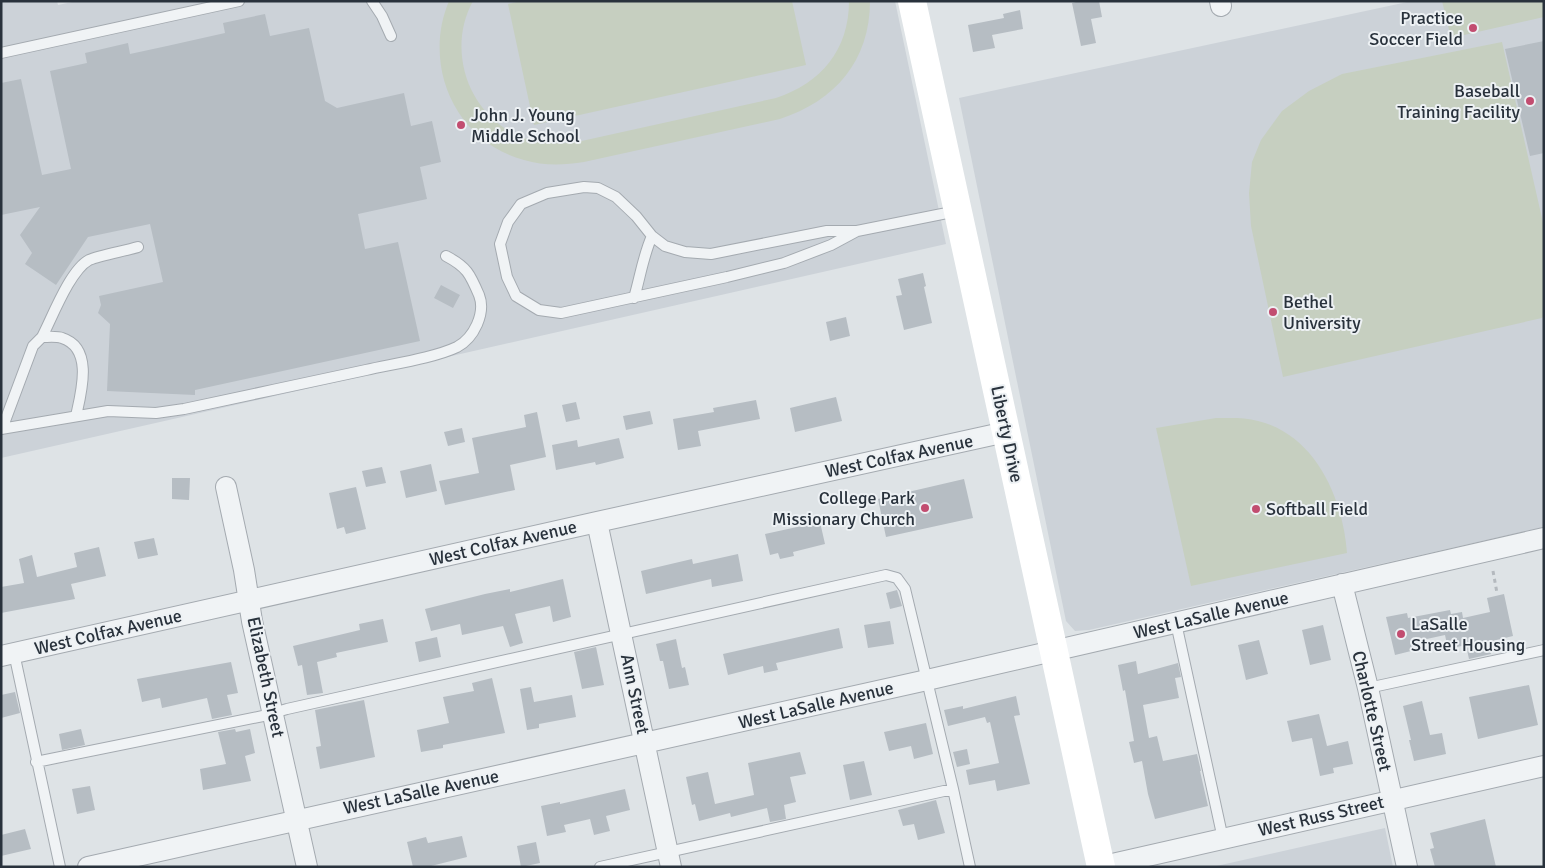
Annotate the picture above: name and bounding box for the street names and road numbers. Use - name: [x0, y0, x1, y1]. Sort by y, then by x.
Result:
- street label: Liberty Drive: [986, 384, 1028, 484]
- street label: West Colfax Avenue: [823, 430, 975, 482]
- street label: West Colfax Avenue: [427, 515, 579, 571]
- street label: West LaSalle Avenue: [1131, 586, 1291, 644]
- street label: West Colfax Avenue: [32, 604, 184, 660]
- street label: Elizabeth Street: [242, 615, 290, 739]
- street label: Charlotte Street: [1347, 649, 1397, 773]
- street label: Ann Street: [616, 652, 654, 736]
- street label: West LaSalle Avenue: [736, 676, 896, 734]
- street label: West LaSalle Avenue: [341, 765, 501, 819]
- street label: West Russ Street: [1256, 791, 1386, 841]

